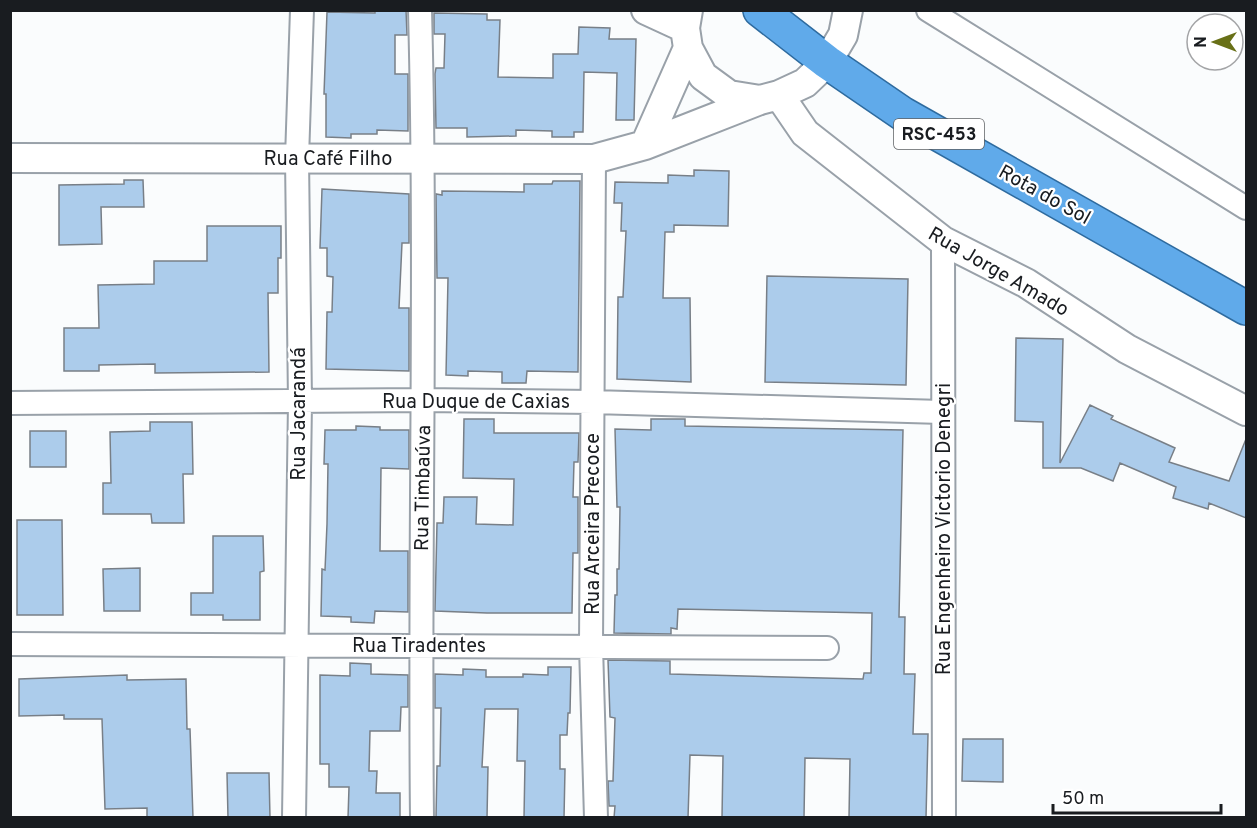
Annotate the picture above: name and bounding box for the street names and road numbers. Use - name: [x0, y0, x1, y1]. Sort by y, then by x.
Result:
- road number: RSC-453: [894, 119, 984, 149]
- street label: Rua Café Filho: [264, 147, 392, 173]
- street label: Rota do Sol: [993, 160, 1095, 232]
- street label: Rua Jorge Amado: [923, 222, 1073, 324]
- street label: Rua Jacarandá: [287, 347, 313, 481]
- street label: Rua Engenheiro Victorio Denegri: [932, 383, 958, 675]
- street label: Rua Duque de Caxias: [382, 390, 570, 416]
- street label: Rua Timbaúva: [410, 425, 438, 551]
- street label: Rua Arceira Precoce: [581, 433, 607, 615]
- street label: Rua Tiradentes: [352, 634, 486, 660]

